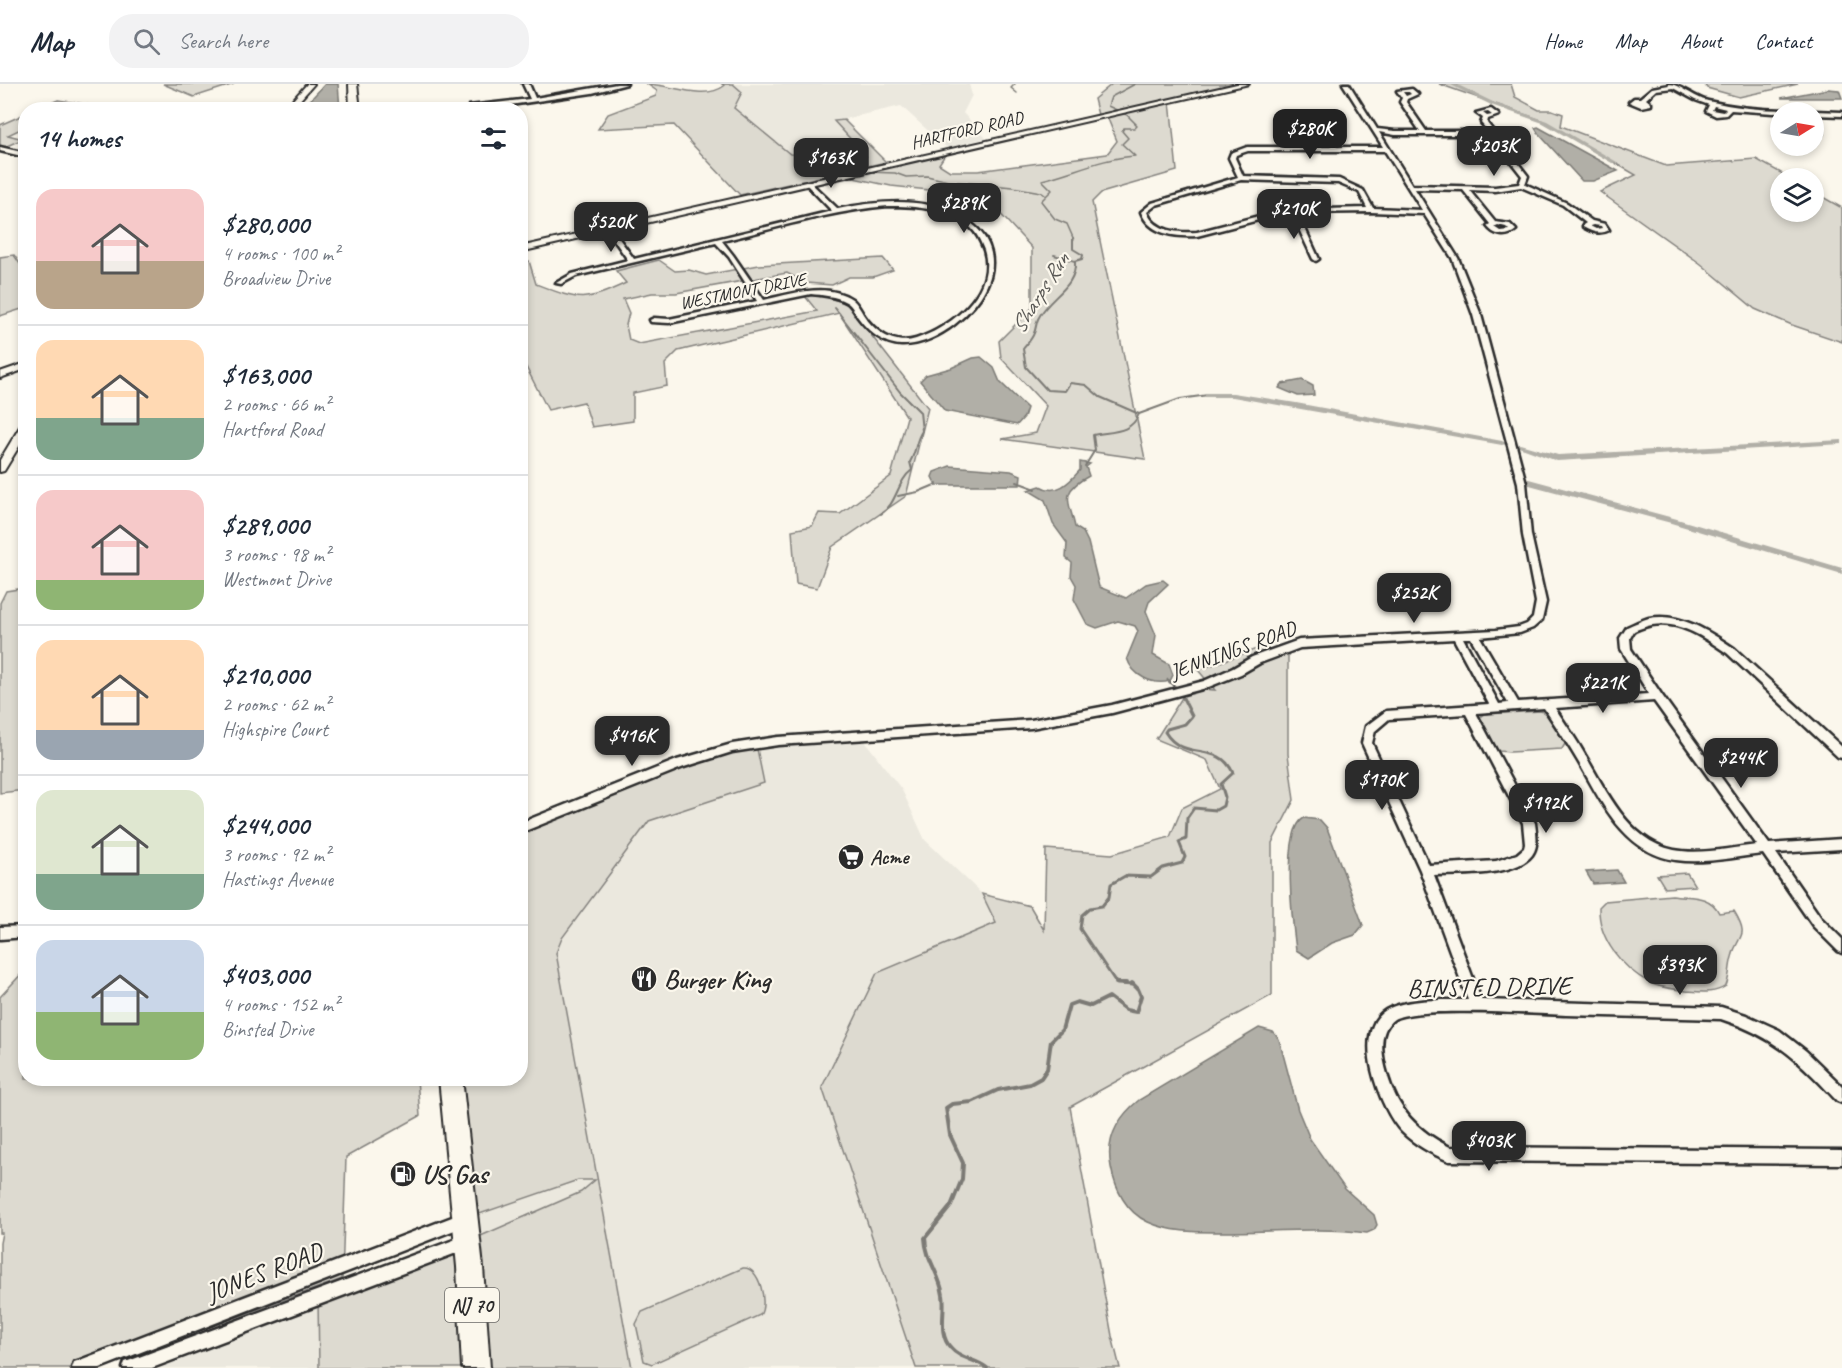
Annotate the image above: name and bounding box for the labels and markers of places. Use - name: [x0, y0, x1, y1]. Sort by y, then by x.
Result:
- pin: $280K: [1268, 109, 1352, 160]
- pin: $203K: [1452, 126, 1536, 177]
- pin: $163K: [789, 138, 873, 189]
- pin: $289K: [922, 183, 1006, 234]
- pin: $210K: [1252, 189, 1336, 240]
- pin: $520K: [569, 202, 653, 253]
- pin: $252K: [1372, 573, 1456, 624]
- pin: $221K: [1561, 663, 1645, 714]
- pin: $416K: [590, 716, 674, 767]
- pin: $244K: [1699, 738, 1783, 789]
- pin: $170K: [1340, 760, 1424, 811]
- pin: $192K: [1504, 783, 1588, 834]
- supermarket icon: Acme: [836, 842, 866, 872]
- place label: Acme: [870, 844, 910, 870]
- pin: $393K: [1638, 945, 1722, 996]
- place label: Burger King: [664, 963, 773, 996]
- restaurant icon: Burger King: [629, 964, 659, 994]
- pin: $403K: [1447, 1121, 1531, 1172]
- place label: US Gas: [422, 1158, 490, 1191]
- fuel station icon: US Gas: [388, 1159, 418, 1189]

